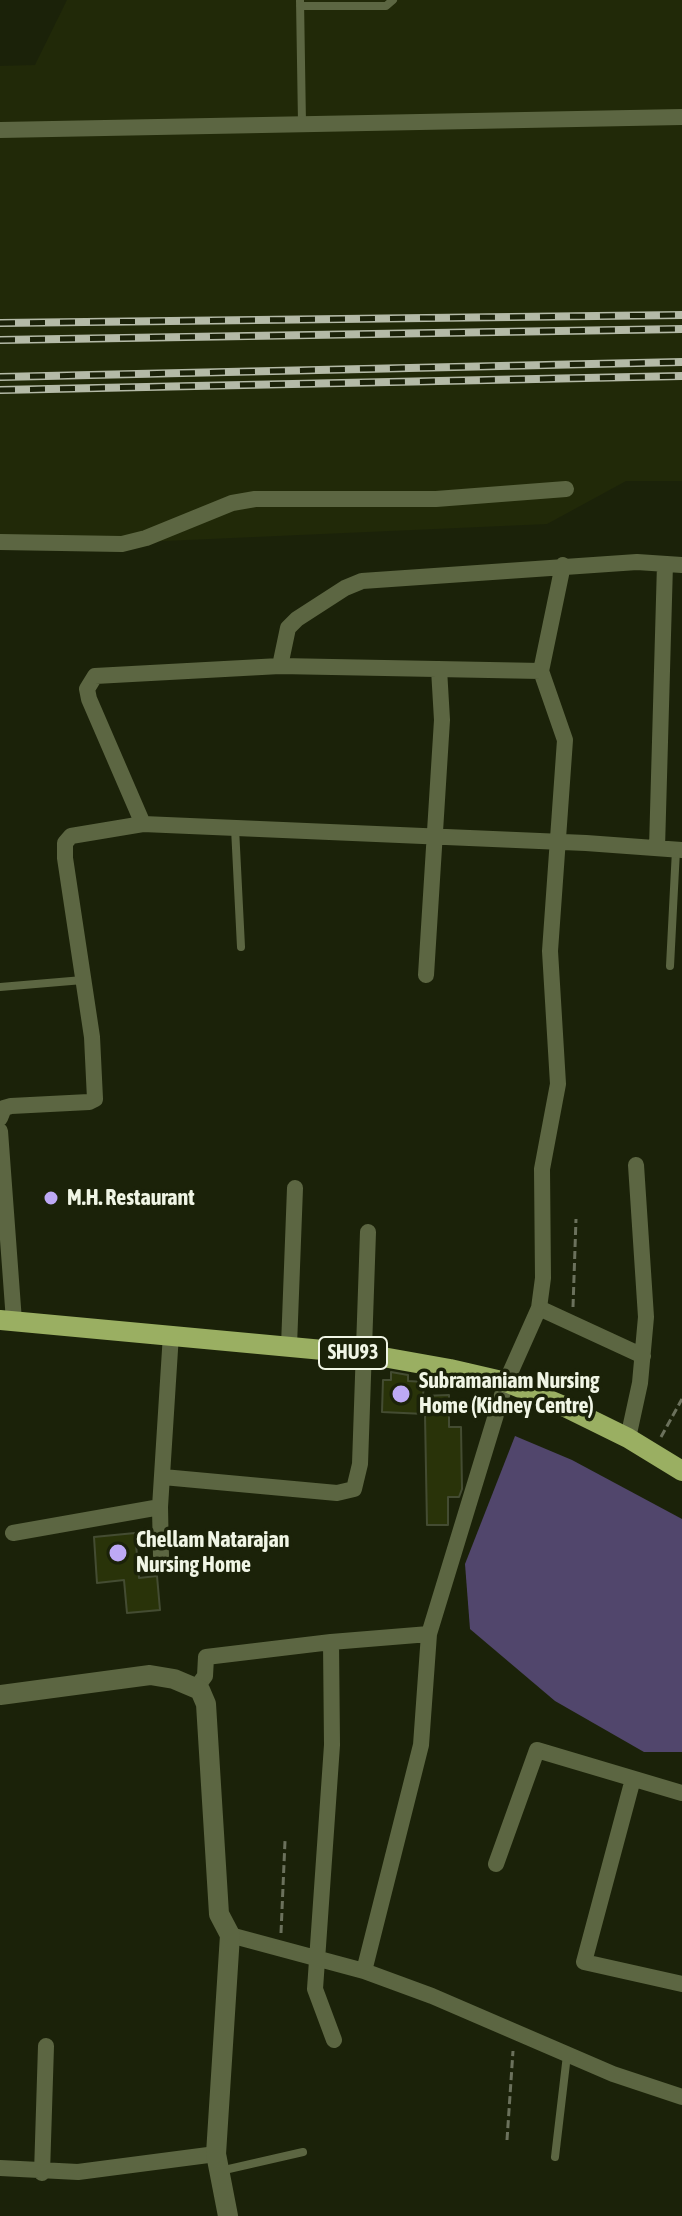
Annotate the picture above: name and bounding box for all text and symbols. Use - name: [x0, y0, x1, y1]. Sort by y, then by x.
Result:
- place label: M.H. Restaurant: [67, 1185, 195, 1211]
- marker: M.H. Restaurant: [42, 1189, 60, 1207]
- road number: SHU93: [319, 1337, 387, 1369]
- place label: Subramaniam Nursing Home (Kidney Centre): [419, 1368, 600, 1420]
- marker: Subramaniam Nursing Home (Kidney Centre): [390, 1383, 412, 1405]
- place label: Chellam Natarajan Nursing Home: [136, 1527, 289, 1578]
- marker: Chellam Natarajan Nursing Home: [107, 1542, 129, 1564]

